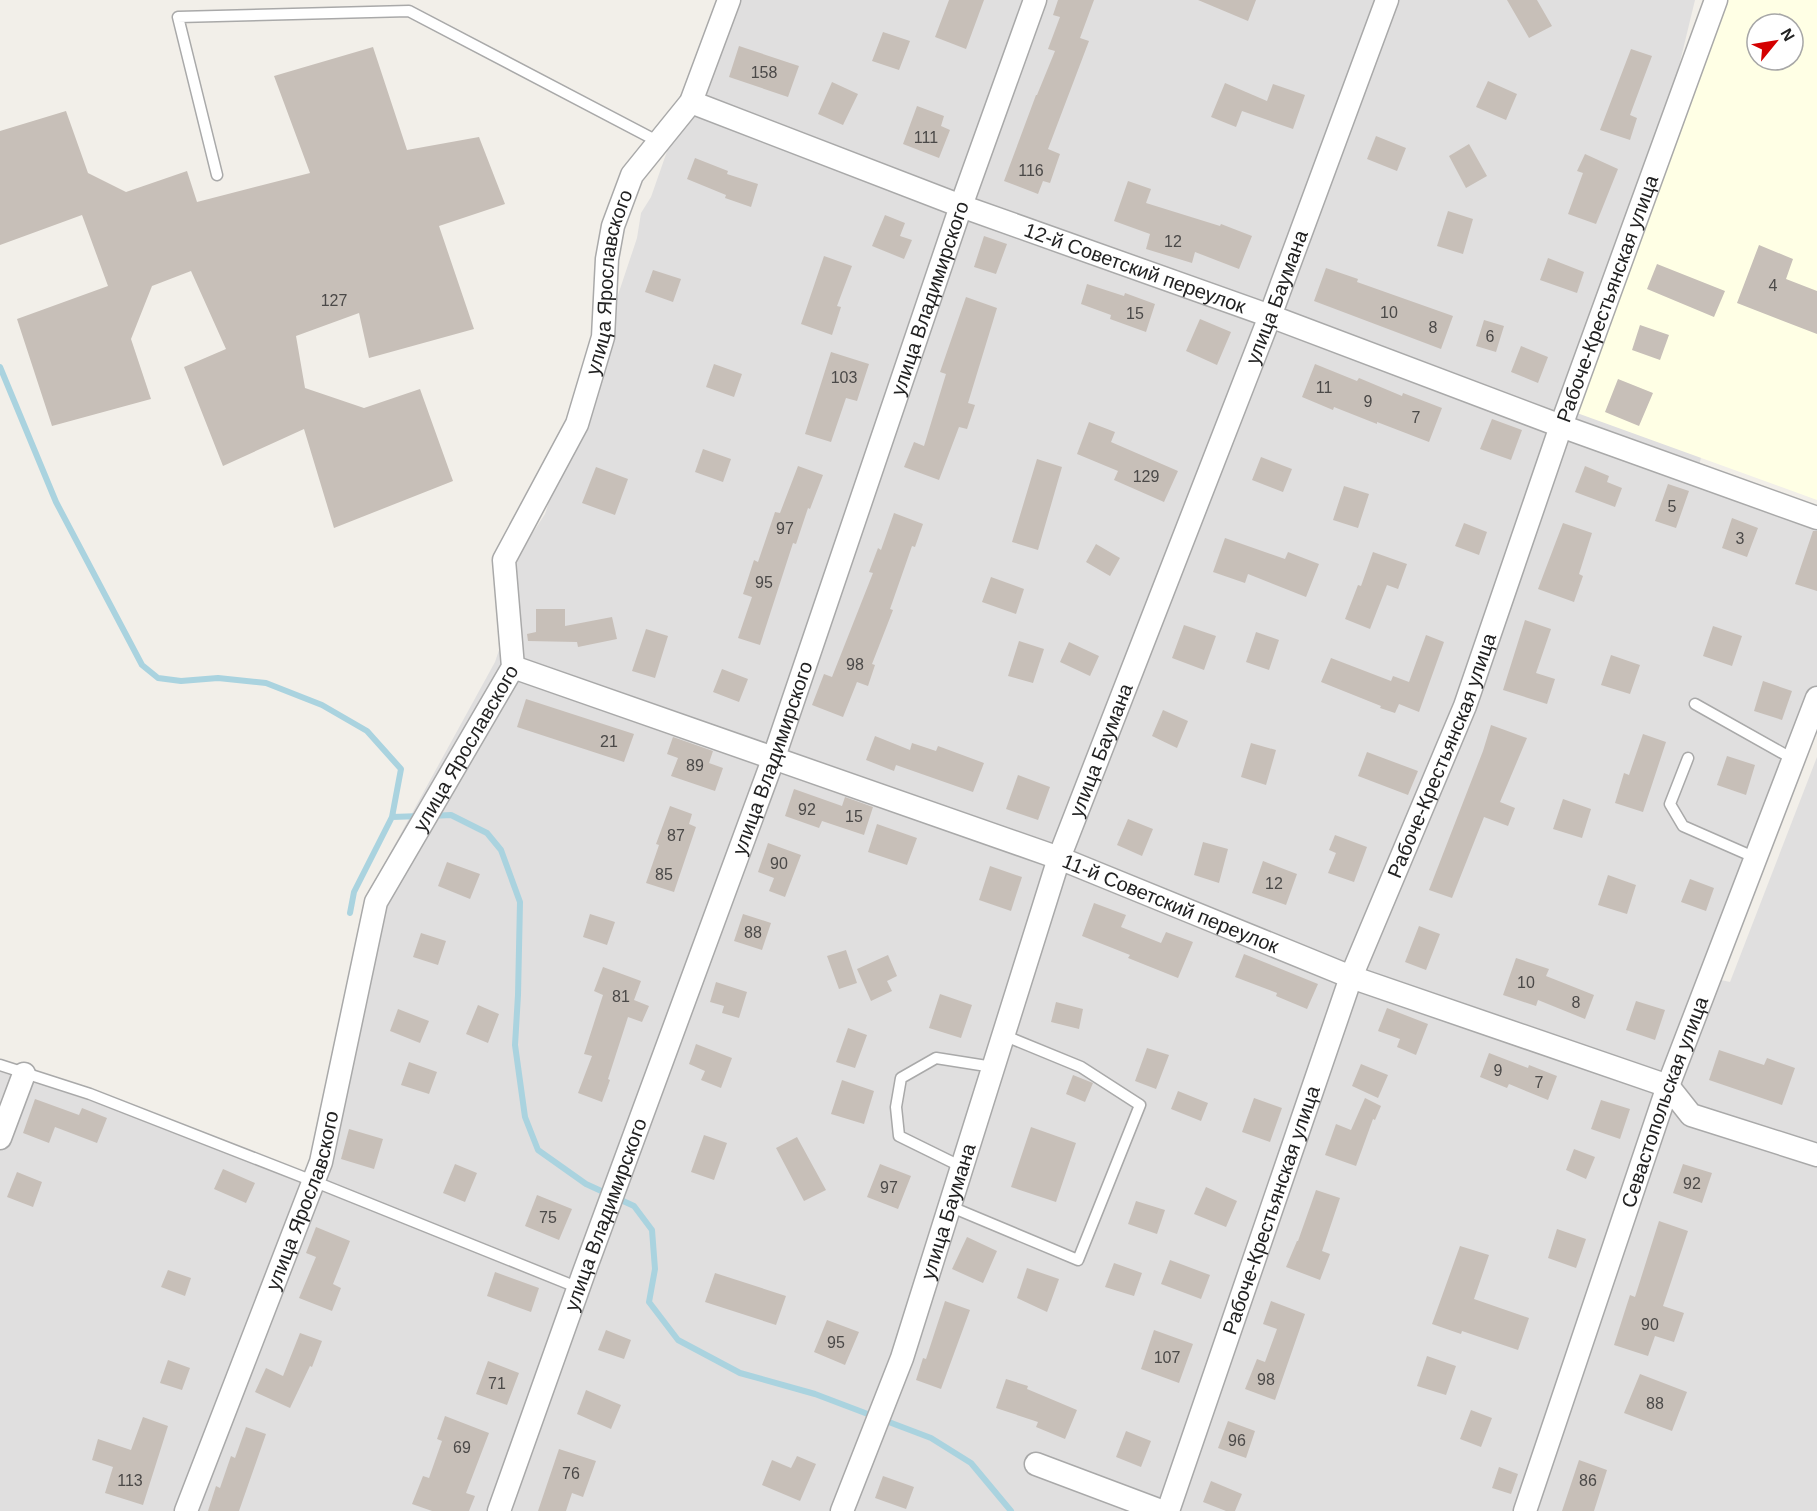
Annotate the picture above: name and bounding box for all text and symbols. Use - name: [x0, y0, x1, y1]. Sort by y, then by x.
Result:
- north arrow: [1745, 12, 1805, 72]
- text: N: [1777, 25, 1798, 44]
- house number: 158: [751, 64, 777, 81]
- house number: 111: [914, 129, 938, 146]
- house number: 116: [1018, 162, 1044, 179]
- street label: Рабоче-Крестьянская улица: [1552, 171, 1663, 425]
- street label: улица Ярославского: [581, 186, 637, 377]
- street label: улица Владимирского: [887, 198, 973, 398]
- street label: 12-й Советский переулок: [1022, 218, 1249, 317]
- street label: улица Баумана: [1241, 226, 1312, 367]
- house number: 12: [1164, 233, 1182, 250]
- house number: 4: [1769, 277, 1778, 294]
- house number: 127: [321, 292, 347, 309]
- house number: 10: [1380, 304, 1398, 321]
- house number: 15: [1126, 305, 1144, 322]
- house number: 8: [1429, 319, 1438, 336]
- house number: 6: [1486, 328, 1495, 345]
- house number: 103: [831, 369, 857, 386]
- house number: 11: [1316, 379, 1332, 396]
- house number: 9: [1364, 393, 1373, 410]
- house number: 7: [1412, 409, 1421, 426]
- house number: 129: [1133, 468, 1159, 485]
- house number: 5: [1668, 498, 1677, 515]
- house number: 97: [776, 520, 794, 537]
- house number: 3: [1736, 530, 1745, 547]
- house number: 95: [755, 574, 773, 591]
- street label: Рабоче-Крестьянская улица: [1383, 630, 1500, 881]
- house number: 98: [846, 656, 864, 673]
- street label: улица Владимирского: [728, 659, 817, 858]
- street label: улица Ярославского: [409, 661, 523, 835]
- street label: улица Баумана: [1065, 680, 1137, 820]
- house number: 21: [600, 733, 618, 750]
- house number: 89: [686, 757, 704, 774]
- house number: 92: [798, 801, 816, 818]
- house number: 15: [845, 808, 863, 825]
- house number: 87: [667, 827, 685, 844]
- street label: 11-й Советский переулок: [1059, 850, 1282, 957]
- house number: 90: [770, 855, 788, 872]
- house number: 85: [655, 866, 673, 883]
- house number: 12: [1265, 875, 1283, 892]
- house number: 88: [744, 924, 762, 941]
- house number: 10: [1517, 974, 1535, 991]
- house number: 81: [612, 988, 630, 1005]
- street label: Севастопольская улица: [1617, 993, 1713, 1211]
- house number: 8: [1572, 994, 1581, 1011]
- house number: 9: [1494, 1062, 1503, 1079]
- house number: 7: [1535, 1074, 1544, 1091]
- street label: Рабоче-Крестьянская улица: [1218, 1082, 1324, 1337]
- street label: улица Ярославского: [262, 1109, 343, 1293]
- street label: улица Владимирского: [560, 1115, 651, 1314]
- street label: улица Баумана: [916, 1140, 980, 1282]
- house number: 92: [1683, 1175, 1701, 1192]
- house number: 97: [880, 1179, 898, 1196]
- house number: 75: [539, 1209, 557, 1226]
- house number: 90: [1641, 1316, 1659, 1333]
- house number: 95: [827, 1334, 845, 1351]
- house number: 107: [1154, 1349, 1180, 1366]
- house number: 98: [1257, 1371, 1275, 1388]
- house number: 71: [488, 1375, 506, 1392]
- house number: 88: [1646, 1395, 1664, 1412]
- house number: 96: [1228, 1432, 1246, 1449]
- house number: 69: [453, 1439, 471, 1456]
- house number: 76: [562, 1465, 580, 1482]
- house number: 113: [117, 1472, 143, 1489]
- house number: 86: [1579, 1472, 1597, 1489]

